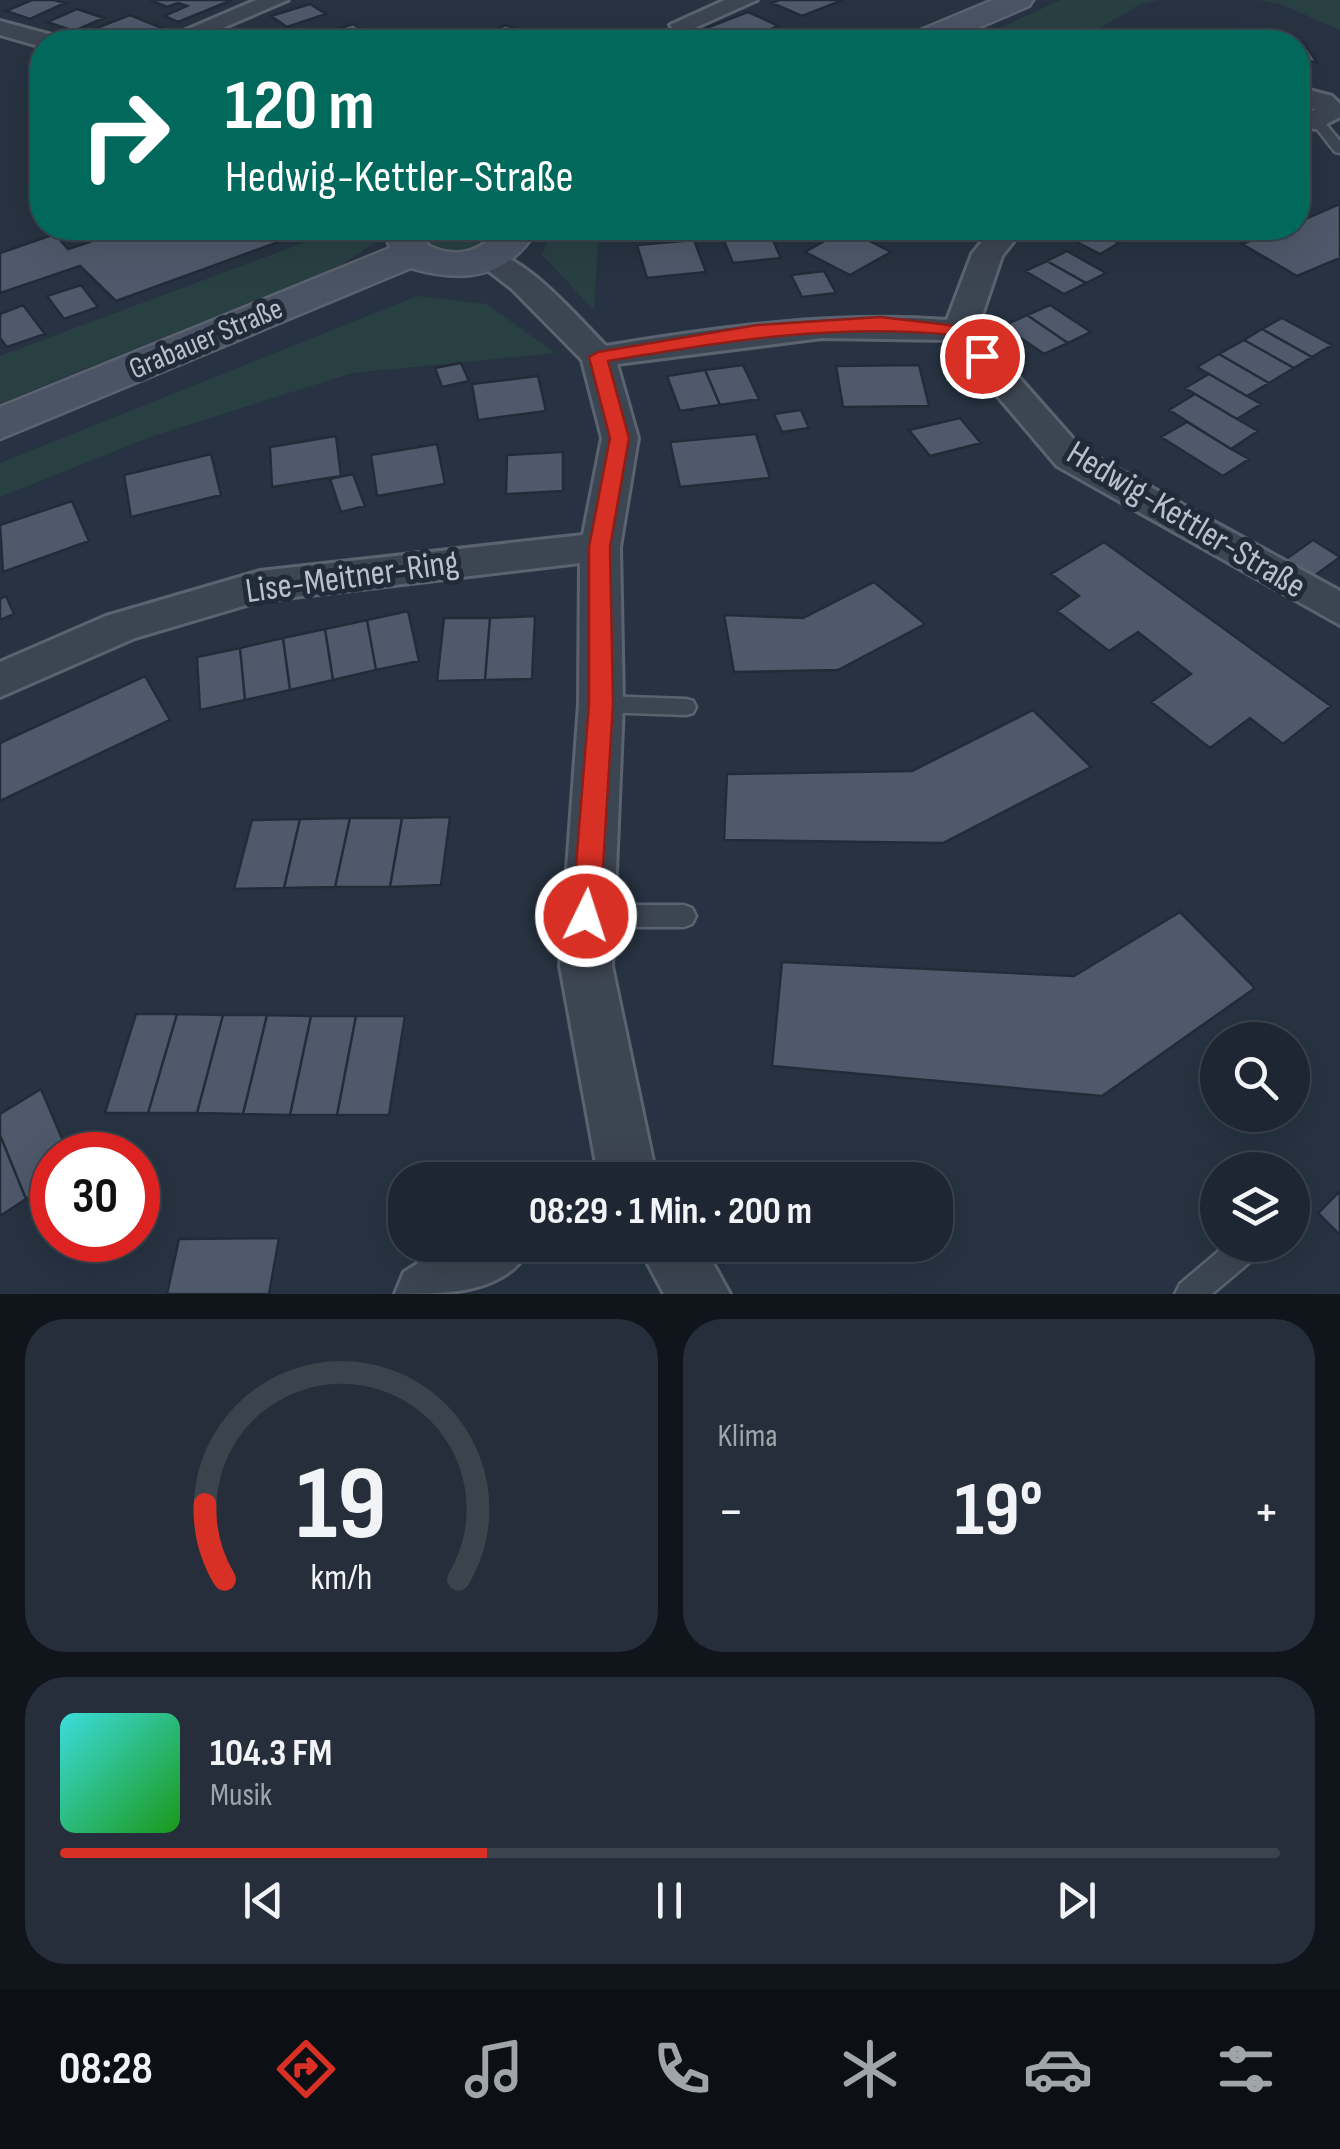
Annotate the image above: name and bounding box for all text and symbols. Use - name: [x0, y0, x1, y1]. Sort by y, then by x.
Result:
- text: 120 m: [225, 65, 375, 149]
- icon: right: [60, 70, 190, 200]
- text: Hedwig-Kettler-Straße: [225, 150, 574, 205]
- street label: Grabauer Straße: [124, 291, 288, 387]
- pin: [940, 314, 1025, 399]
- icon: arrive: [955, 329, 1010, 384]
- street label: Hedwig-Kettler-Straße: [1059, 432, 1313, 608]
- street label: Lise-Meitner-Ring: [243, 541, 461, 613]
- position arrow: [534, 864, 638, 968]
- map controls: [1200, 1022, 1310, 1262]
- button: search: [1200, 1022, 1310, 1132]
- speed limit sign: 30: [30, 1132, 160, 1262]
- button: layers: [1200, 1152, 1310, 1262]
- text: 08:29 · 1 Min. · 200 m: [529, 1189, 812, 1234]
- text: Klima: [718, 1417, 778, 1456]
- text: 19: [296, 1443, 386, 1568]
- text: 19°: [955, 1466, 1043, 1557]
- text: −: [718, 1479, 744, 1546]
- text: +: [1253, 1479, 1280, 1546]
- text: km/h: [310, 1557, 372, 1600]
- text: 104.3 FM: [210, 1731, 332, 1776]
- text: Musik: [210, 1776, 272, 1815]
- icon: previous: [236, 1873, 291, 1928]
- icon: pause: [642, 1873, 697, 1928]
- icon: next: [1049, 1873, 1104, 1928]
- icon: directions: [271, 2034, 341, 2104]
- icon: music: [459, 2034, 529, 2104]
- icon: phone: [647, 2034, 717, 2104]
- icon: climate: [835, 2034, 905, 2104]
- icon: car: [1023, 2034, 1093, 2104]
- icon: filters: [1211, 2034, 1281, 2104]
- text: 08:28: [59, 2042, 153, 2097]

